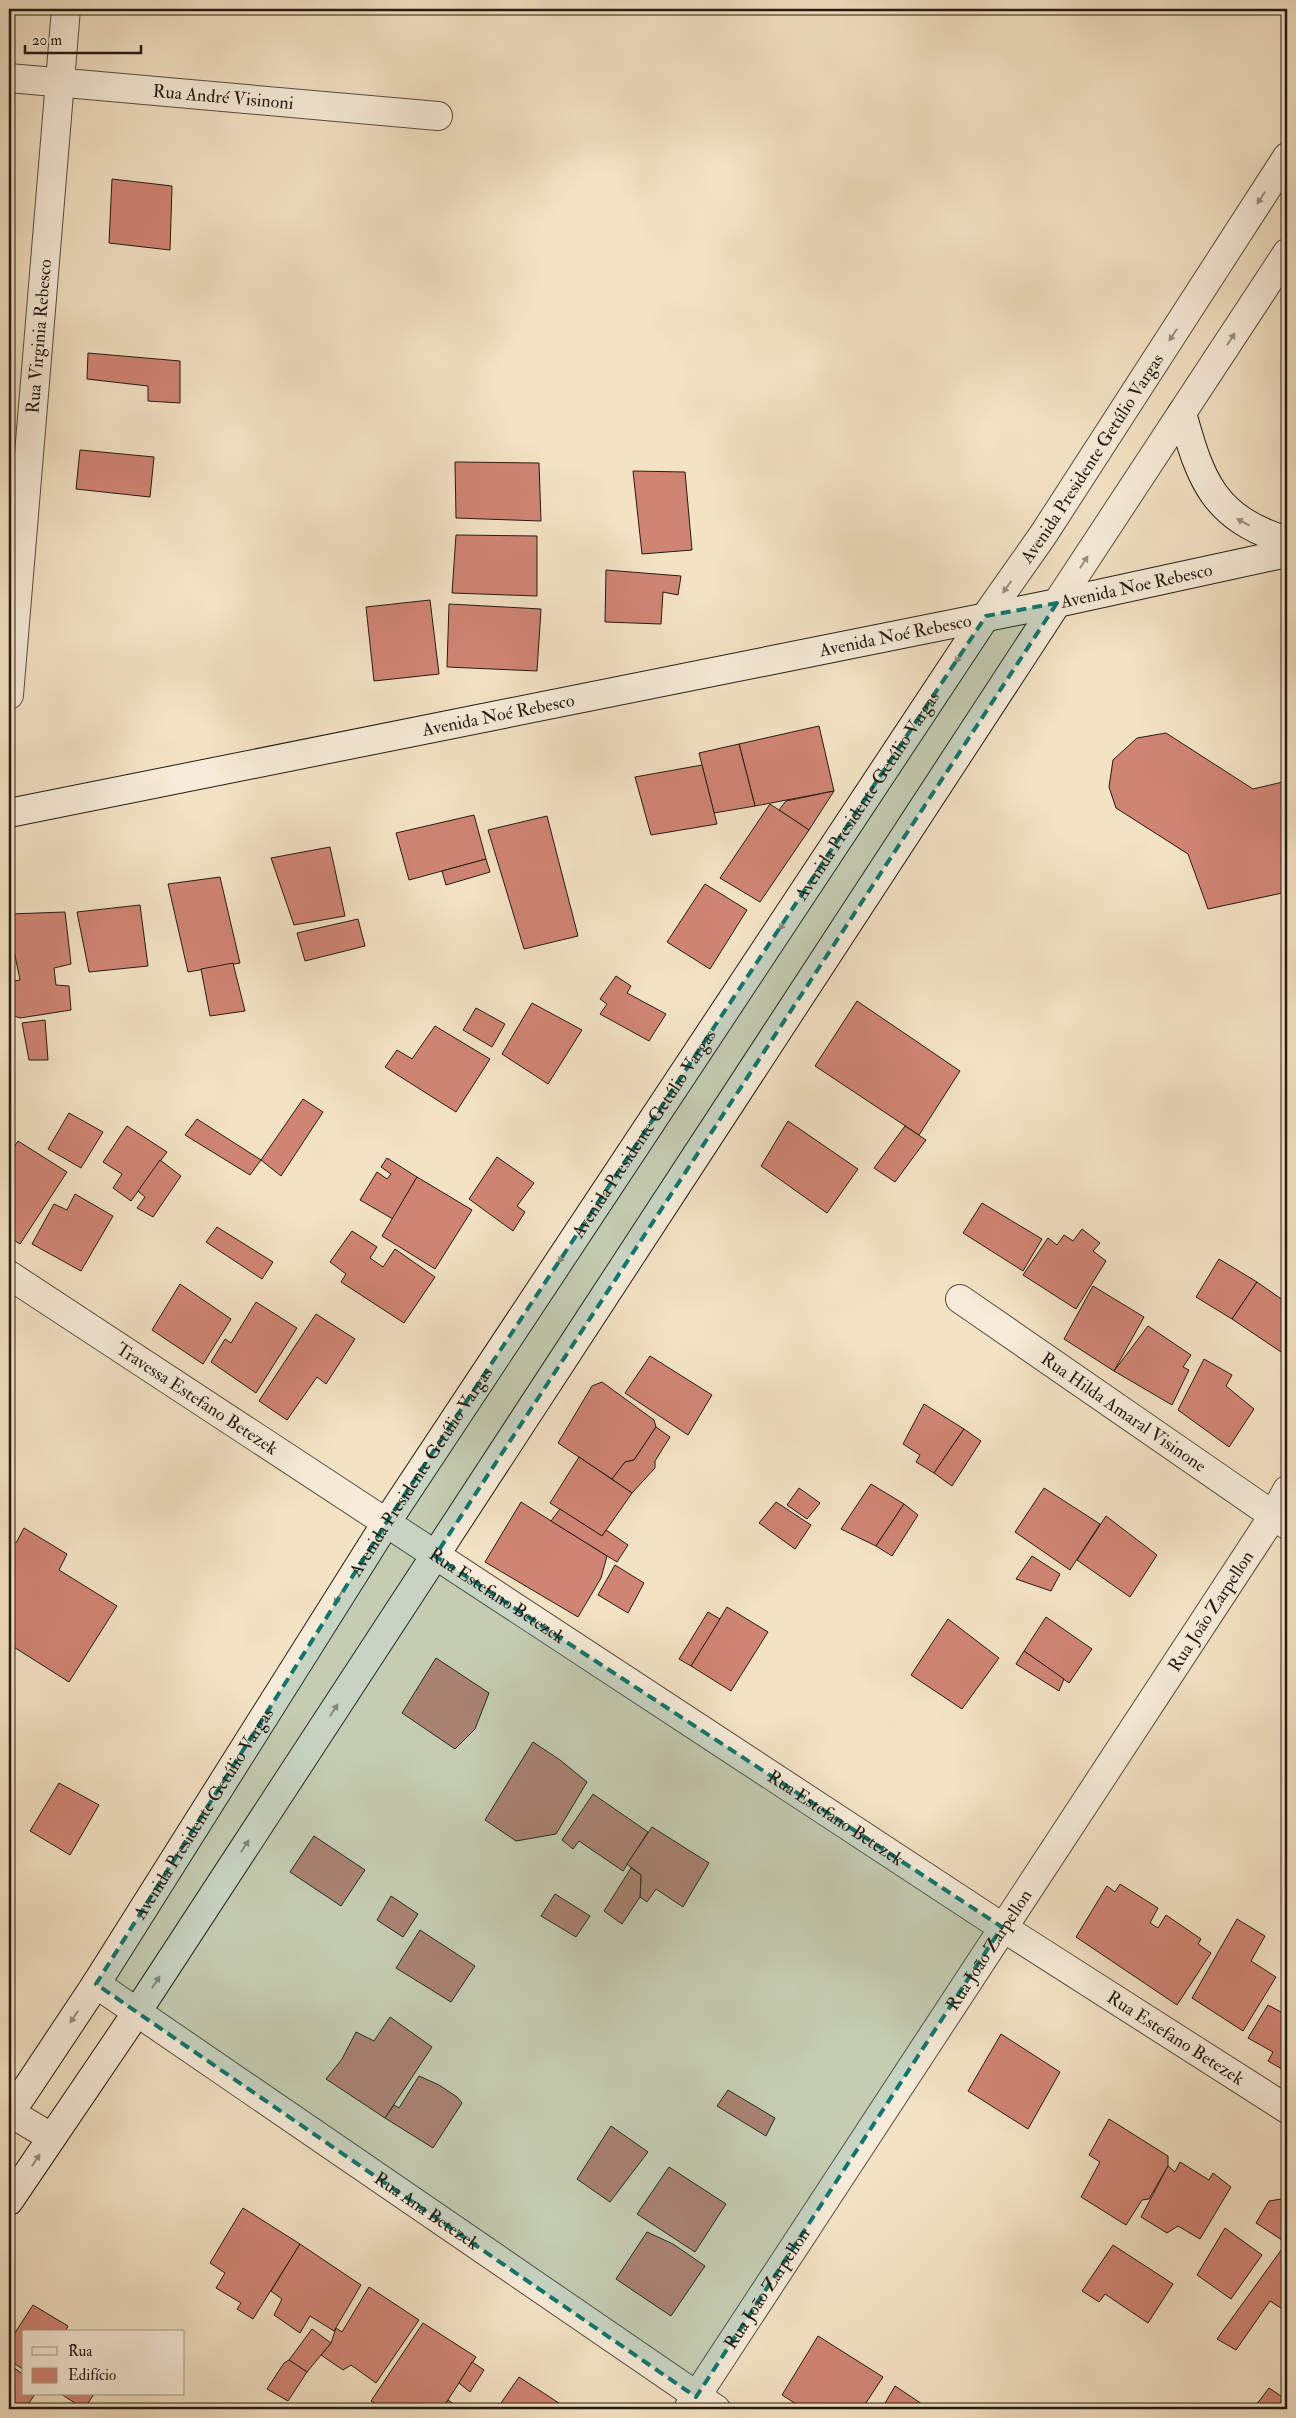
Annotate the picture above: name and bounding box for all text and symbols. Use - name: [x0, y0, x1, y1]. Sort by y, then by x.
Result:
- scale bar: [25, 22, 141, 54]
- text: 20 m: [32, 31, 62, 50]
- street label: Rua André Visinoni: [152, 80, 295, 115]
- one-way arrow: [1256, 191, 1266, 205]
- street label: Rua Virginia Rebesco: [21, 258, 57, 414]
- one-way arrow: [1168, 328, 1177, 341]
- one-way arrow: [1226, 332, 1236, 345]
- street label: Avenida Presidente Getúlio Vargas: [1015, 349, 1169, 569]
- one-way arrow: [1235, 518, 1250, 526]
- one-way arrow: [1079, 556, 1089, 569]
- street label: Avenida Noe Rebesco: [1057, 559, 1215, 614]
- one-way arrow: [1002, 580, 1012, 594]
- street label: Avenida Noé Rebesco: [816, 609, 974, 663]
- one-way arrow: [954, 650, 964, 664]
- street label: Avenida Presidente Getúlio Vargas: [790, 687, 945, 906]
- street label: Avenida Noé Rebesco: [419, 689, 577, 742]
- one-way arrow: [778, 917, 788, 931]
- street label: Avenida Presidente Getúlio Vargas: [566, 1025, 722, 1243]
- one-way arrow: [557, 1251, 567, 1264]
- street label: Travessa Estefano Betezek: [112, 1337, 282, 1461]
- street label: Rua Hilda Amaral Visinone: [1036, 1347, 1211, 1478]
- street label: Avenida Presidente Getúlio Vargas: [344, 1363, 498, 1582]
- street label: Rua Estefano Betezek: [424, 1543, 570, 1649]
- street label: Rua João Zarpellon: [1163, 1546, 1259, 1676]
- one-way arrow: [334, 1592, 343, 1605]
- street label: Avenida Presidente Getúlio Vargas: [128, 1703, 279, 1924]
- one-way arrow: [329, 1703, 339, 1717]
- street label: Rua Estefano Betezek: [763, 1765, 908, 1871]
- one-way arrow: [240, 1839, 250, 1853]
- street label: Rua João Zarpellon: [941, 1885, 1037, 2015]
- one-way arrow: [152, 1975, 161, 1989]
- street label: Rua Estefano Betezek: [1103, 1986, 1249, 2091]
- one-way arrow: [70, 2010, 79, 2024]
- one-way arrow: [31, 2153, 40, 2167]
- street label: Rua Ana Betezek: [369, 2167, 484, 2256]
- street label: Rua João Zarpellon: [719, 2224, 815, 2354]
- legend: [22, 2330, 185, 2396]
- text: Rua: [68, 2342, 93, 2361]
- text: Edifício: [68, 2366, 116, 2385]

